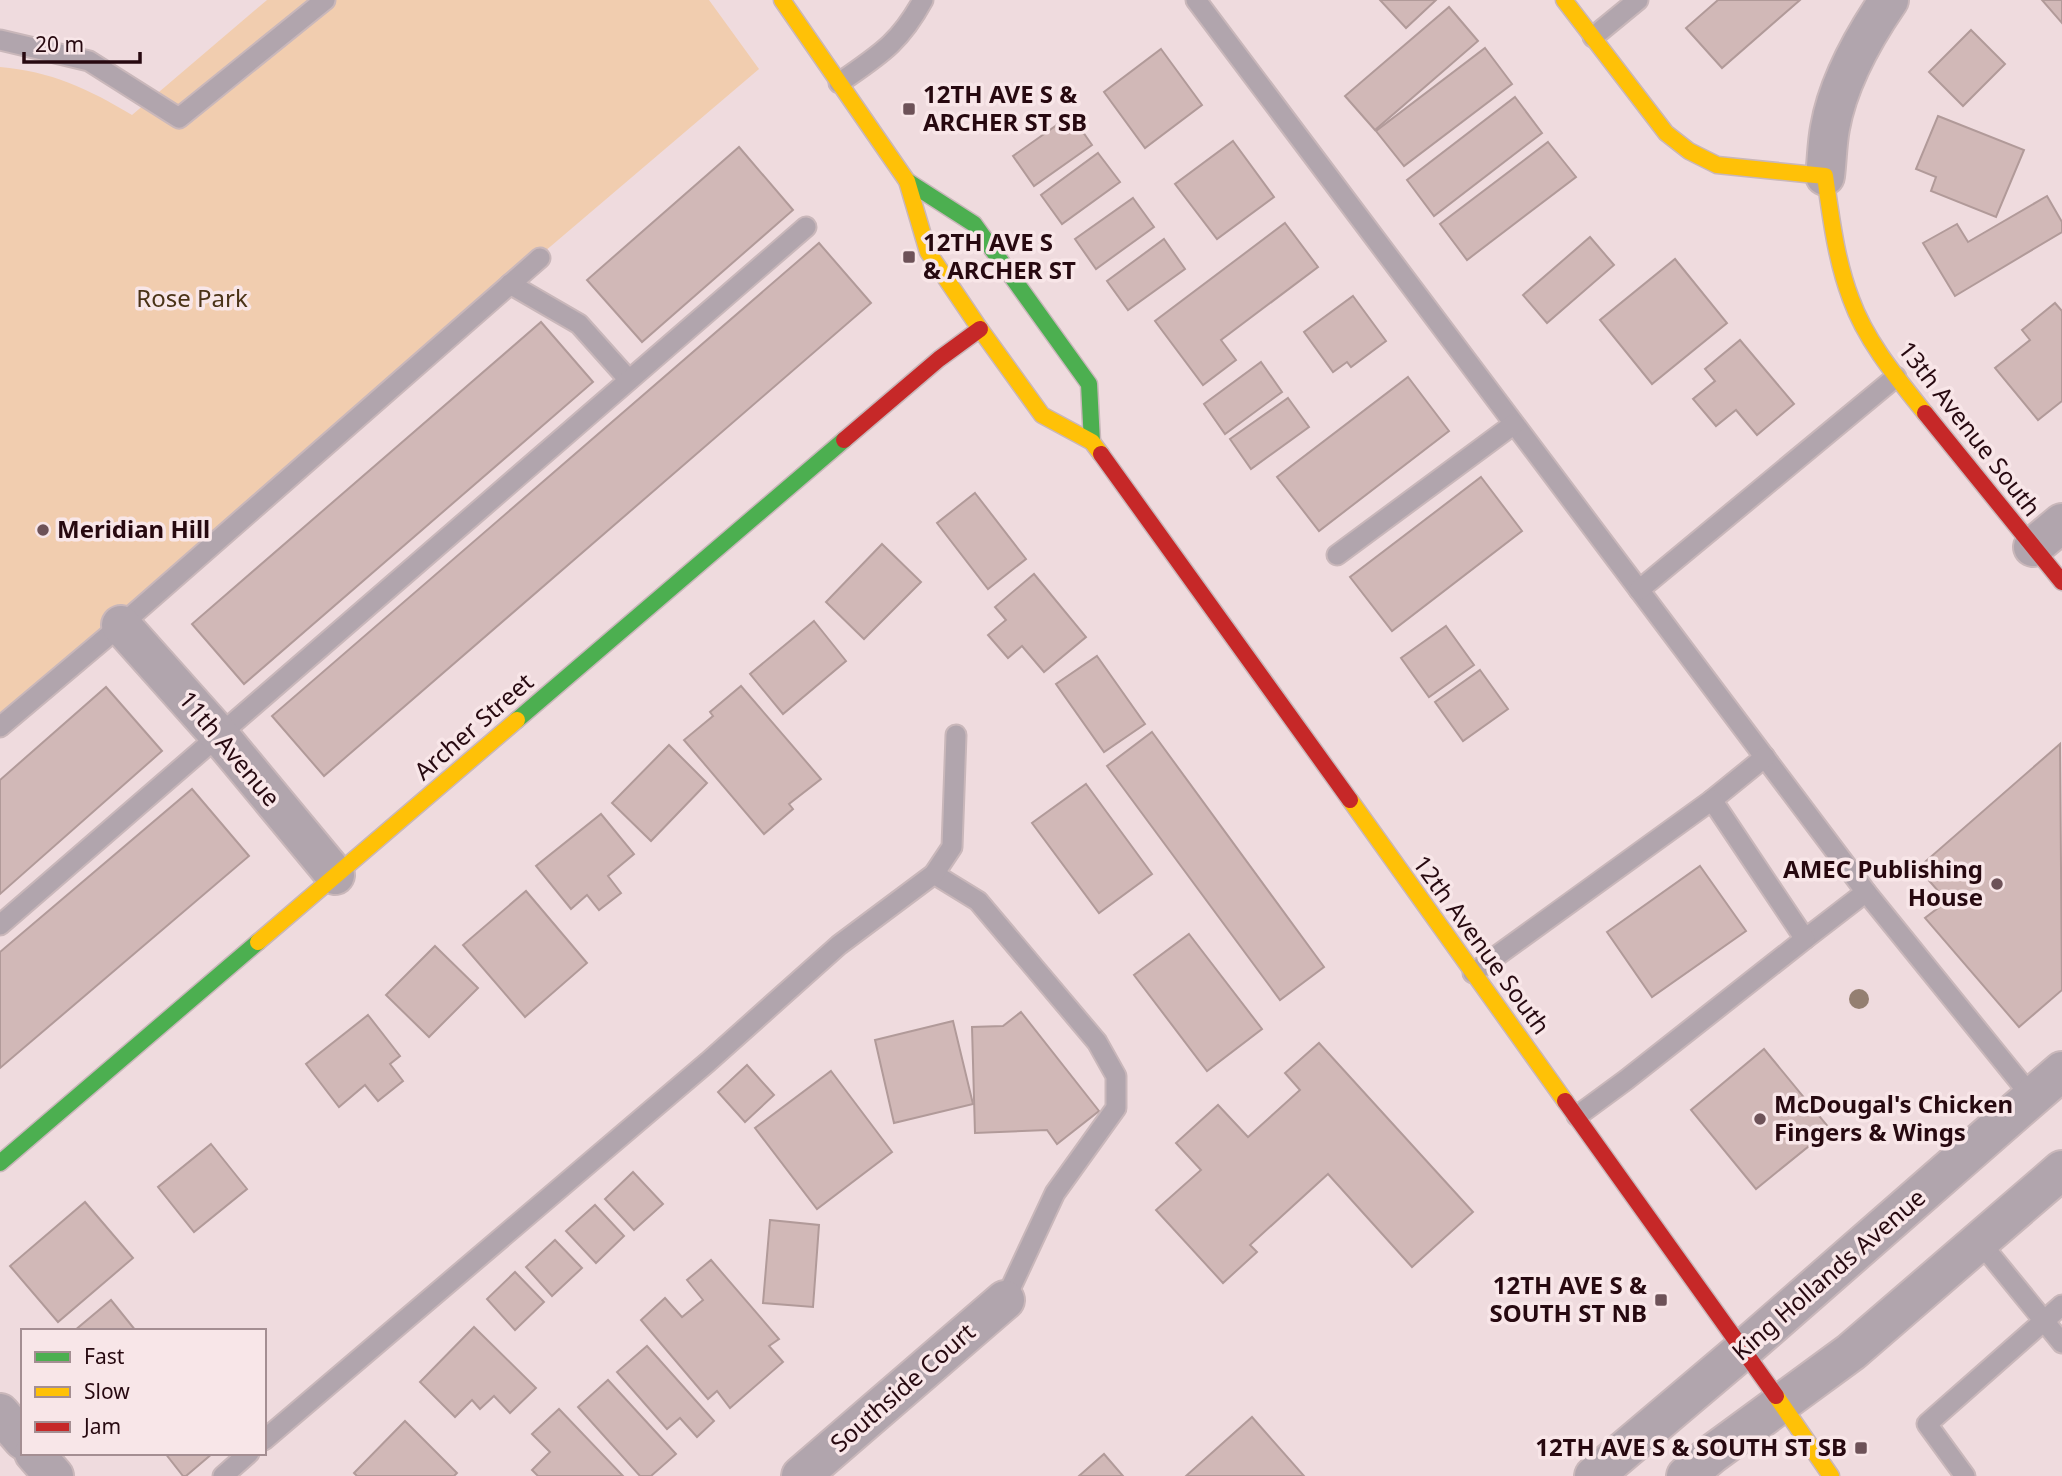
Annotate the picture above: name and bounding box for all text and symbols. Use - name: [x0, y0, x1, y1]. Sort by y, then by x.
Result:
- scale bar: [24, 21, 140, 65]
- text: 20 m: [35, 30, 84, 58]
- place label: 12TH AVE S & ARCHER ST SB: [923, 77, 1087, 138]
- marker: 12TH AVE S & ARCHER ST SB: [901, 101, 917, 117]
- place label: 12TH AVE S & ARCHER ST: [923, 225, 1076, 286]
- marker: 12TH AVE S & ARCHER ST: [901, 249, 917, 265]
- park label: Rose Park: [136, 281, 248, 314]
- street label: 13th Avenue South: [1891, 334, 2049, 522]
- place label: Meridian Hill: [57, 512, 210, 545]
- marker: Meridian Hill: [35, 522, 51, 538]
- street label: Archer Street: [406, 665, 540, 787]
- street label: 11th Avenue: [172, 683, 288, 813]
- street label: 12th Avenue South: [1406, 848, 1558, 1040]
- place label: AMEC Publishing House: [1783, 852, 1983, 913]
- marker: AMEC Publishing House: [1989, 876, 2005, 892]
- place label: McDougal's Chicken Fingers & Wings: [1774, 1087, 2013, 1148]
- marker: McDougal's Chicken Fingers & Wings: [1752, 1111, 1768, 1127]
- street label: King Hollands Avenue: [1724, 1181, 1932, 1367]
- place label: 12TH AVE S & SOUTH ST NB: [1489, 1268, 1647, 1329]
- marker: 12TH AVE S & SOUTH ST NB: [1653, 1292, 1669, 1308]
- street label: Southside Court: [823, 1315, 982, 1459]
- legend: [21, 1329, 266, 1455]
- text: Fast: [84, 1342, 125, 1370]
- text: Slow: [84, 1377, 130, 1405]
- text: Jam: [82, 1412, 121, 1440]
- place label: 12TH AVE S & SOUTH ST SB: [1535, 1430, 1847, 1463]
- marker: 12TH AVE S & SOUTH ST SB: [1853, 1440, 1869, 1456]

